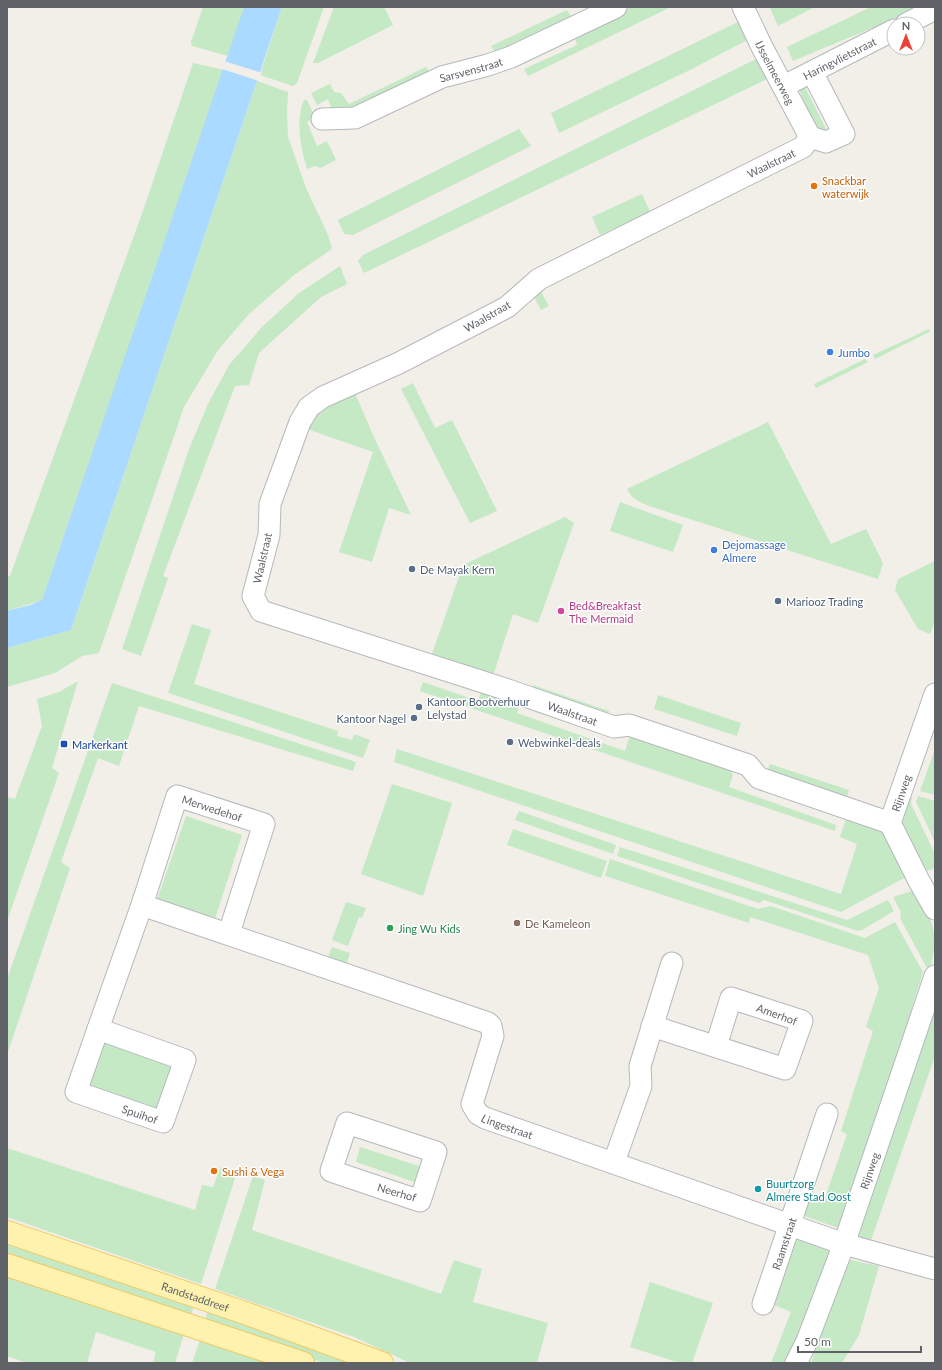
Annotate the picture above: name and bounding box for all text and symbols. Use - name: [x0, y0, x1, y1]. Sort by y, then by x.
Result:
- north arrow: [886, 16, 926, 56]
- text: N: [902, 19, 910, 32]
- street label: Haringvlietstraat: [800, 34, 878, 82]
- street label: IJsselmeerweg: [753, 38, 798, 107]
- street label: Sarsvenstraat: [438, 54, 504, 84]
- street label: Waalstraat: [745, 146, 797, 180]
- place label: Snackbar waterwijk: [822, 174, 870, 200]
- marker: Snackbar waterwijk: [809, 181, 819, 191]
- street label: Waalstraat: [461, 297, 513, 335]
- place label: Jumbo: [838, 346, 870, 359]
- marker: Jumbo: [825, 347, 835, 357]
- street label: Waalstraat: [250, 531, 274, 585]
- place label: Dejomassage Almere: [722, 538, 786, 564]
- marker: Dejomassage Almere: [709, 545, 719, 555]
- place label: De Mayak Kern: [420, 563, 495, 576]
- marker: De Mayak Kern: [407, 564, 417, 574]
- place label: Mariooz Trading: [786, 595, 864, 608]
- marker: Mariooz Trading: [773, 596, 783, 606]
- place label: Bed&Breakfast The Mermaid: [569, 599, 642, 625]
- marker: Bed&Breakfast The Mermaid: [556, 606, 566, 616]
- place label: Kantoor Bootverhuur Lelystad: [427, 695, 530, 721]
- street label: Waalstraat: [546, 698, 599, 727]
- marker: Kantoor Bootverhuur Lelystad: [414, 702, 424, 712]
- place label: Kantoor Nagel: [337, 712, 406, 725]
- marker: Kantoor Nagel: [409, 713, 419, 723]
- place label: Webwinkel-deals: [518, 736, 601, 749]
- marker: Webwinkel-deals: [505, 737, 515, 747]
- place label: Markerkant: [72, 738, 128, 751]
- marker: Markerkant: [59, 739, 69, 749]
- street label: Rijnweg: [889, 773, 913, 813]
- street label: Merwedehof: [180, 792, 244, 824]
- place label: De Kameleon: [525, 917, 590, 930]
- marker: De Kameleon: [512, 918, 522, 928]
- place label: Jing Wu Kids: [398, 922, 461, 935]
- marker: Jing Wu Kids: [385, 923, 395, 933]
- street label: Amerhof: [755, 1001, 799, 1027]
- street label: Spuihof: [120, 1102, 160, 1126]
- street label: Lingestraat: [479, 1111, 535, 1141]
- street label: Rijnweg: [857, 1150, 881, 1191]
- place label: Sushi & Vega: [222, 1165, 284, 1178]
- marker: Sushi & Vega: [209, 1166, 219, 1176]
- place label: Buurtzorg Almere Stad Oost: [766, 1177, 851, 1203]
- street label: Neerhof: [376, 1180, 418, 1204]
- marker: Buurtzorg Almere Stad Oost: [753, 1184, 763, 1194]
- street label: Raamstraat: [769, 1216, 798, 1271]
- street label: Randstaddreef: [160, 1279, 231, 1314]
- scale bar: [798, 1328, 921, 1354]
- text: 50 m: [804, 1334, 831, 1349]

